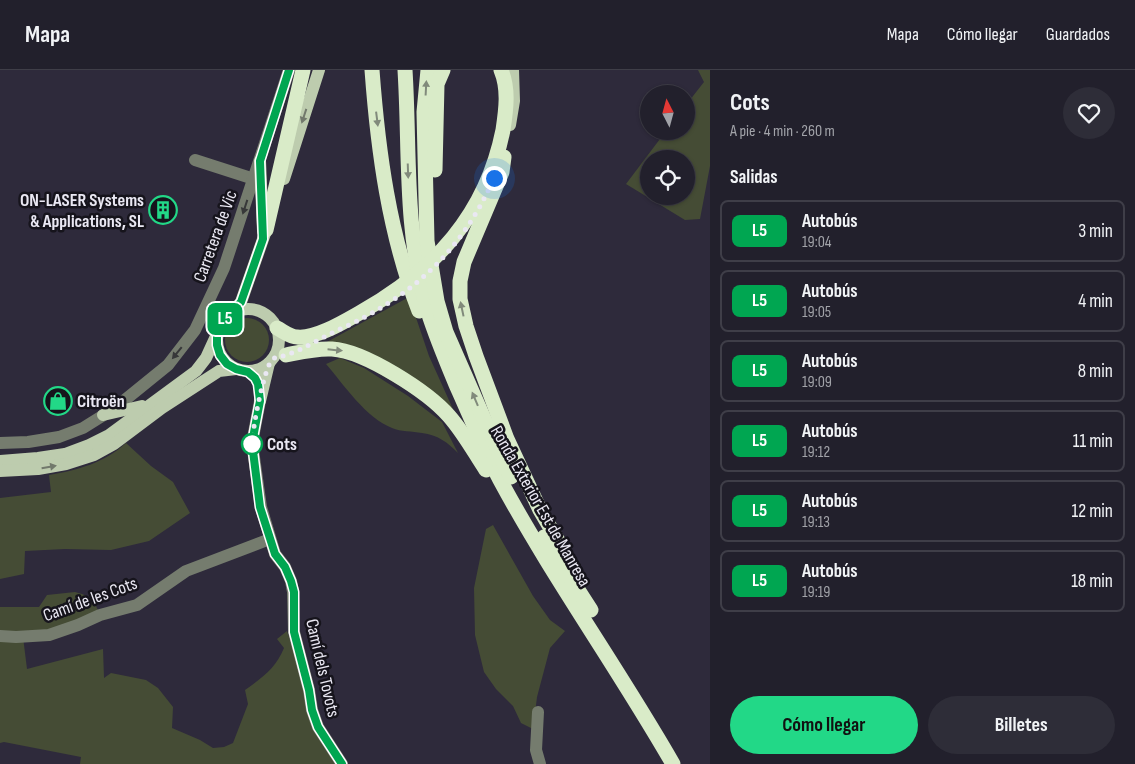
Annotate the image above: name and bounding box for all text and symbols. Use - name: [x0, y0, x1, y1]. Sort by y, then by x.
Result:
- text: Mapa: [25, 20, 70, 49]
- text: Mapa: [887, 24, 919, 45]
- text: Cómo llegar: [947, 24, 1018, 45]
- text: Guardados: [1046, 24, 1110, 45]
- one-way arrow: [422, 79, 430, 95]
- north arrow: [640, 85, 695, 140]
- map controls: [640, 85, 695, 205]
- button: heart: [1063, 87, 1115, 139]
- text: Cots: [730, 88, 770, 117]
- one-way arrow: [300, 109, 308, 124]
- one-way arrow: [373, 111, 381, 127]
- text: A pie · 4 min · 260 m: [730, 122, 835, 141]
- button: locate: [640, 150, 695, 205]
- one-way arrow: [404, 163, 412, 179]
- your location: [482, 166, 507, 191]
- text: Salidas: [730, 166, 778, 189]
- street label: Carretera de Vic: [189, 187, 242, 285]
- place label: ON-LASER Systems & Applications, SL: [20, 190, 144, 232]
- building icon: ON-LASER Systems & Applications, SL: [148, 195, 178, 225]
- one-way arrow: [241, 200, 249, 215]
- text: Autobús: [802, 210, 858, 233]
- text: L5: [752, 220, 767, 241]
- text: 3 min: [1078, 220, 1113, 243]
- text: 19:04: [802, 233, 832, 252]
- text: Autobús: [802, 280, 858, 303]
- text: L5: [752, 290, 767, 311]
- text: 4 min: [1078, 290, 1113, 313]
- one-way arrow: [458, 302, 466, 317]
- line badge: L5: [202, 303, 248, 335]
- text: 19:05: [802, 303, 831, 322]
- text: L5: [217, 308, 233, 329]
- one-way arrow: [171, 346, 182, 359]
- one-way arrow: [327, 346, 343, 354]
- text: Autobús: [802, 350, 858, 373]
- text: L5: [752, 360, 767, 381]
- text: 8 min: [1078, 360, 1113, 383]
- text: 19:09: [802, 373, 832, 392]
- shop icon: Citroën: [43, 386, 73, 416]
- place label: Citroën: [77, 391, 125, 412]
- one-way arrow: [471, 392, 479, 406]
- text: Autobús: [802, 420, 858, 443]
- street label: Ronda Exterior Est de Manresa: [486, 422, 595, 590]
- text: L5: [752, 430, 767, 451]
- text: 11 min: [1073, 430, 1113, 453]
- marker: Cots: [241, 433, 263, 455]
- place label: Cots: [267, 434, 297, 455]
- text: 19:12: [802, 443, 830, 462]
- one-way arrow: [41, 463, 57, 471]
- text: Autobús: [802, 490, 858, 513]
- text: L5: [752, 500, 767, 521]
- text: 12 min: [1071, 500, 1113, 523]
- text: 19:13: [802, 513, 830, 532]
- text: Autobús: [802, 560, 858, 583]
- text: L5: [752, 570, 767, 591]
- text: 18 min: [1071, 570, 1113, 593]
- street label: Camí de les Cots: [40, 573, 140, 626]
- text: 19:19: [802, 583, 830, 602]
- street label: Camí dels Tovots: [301, 617, 344, 719]
- button: Cómo llegar: [730, 696, 918, 754]
- button: Billetes: [928, 696, 1115, 754]

